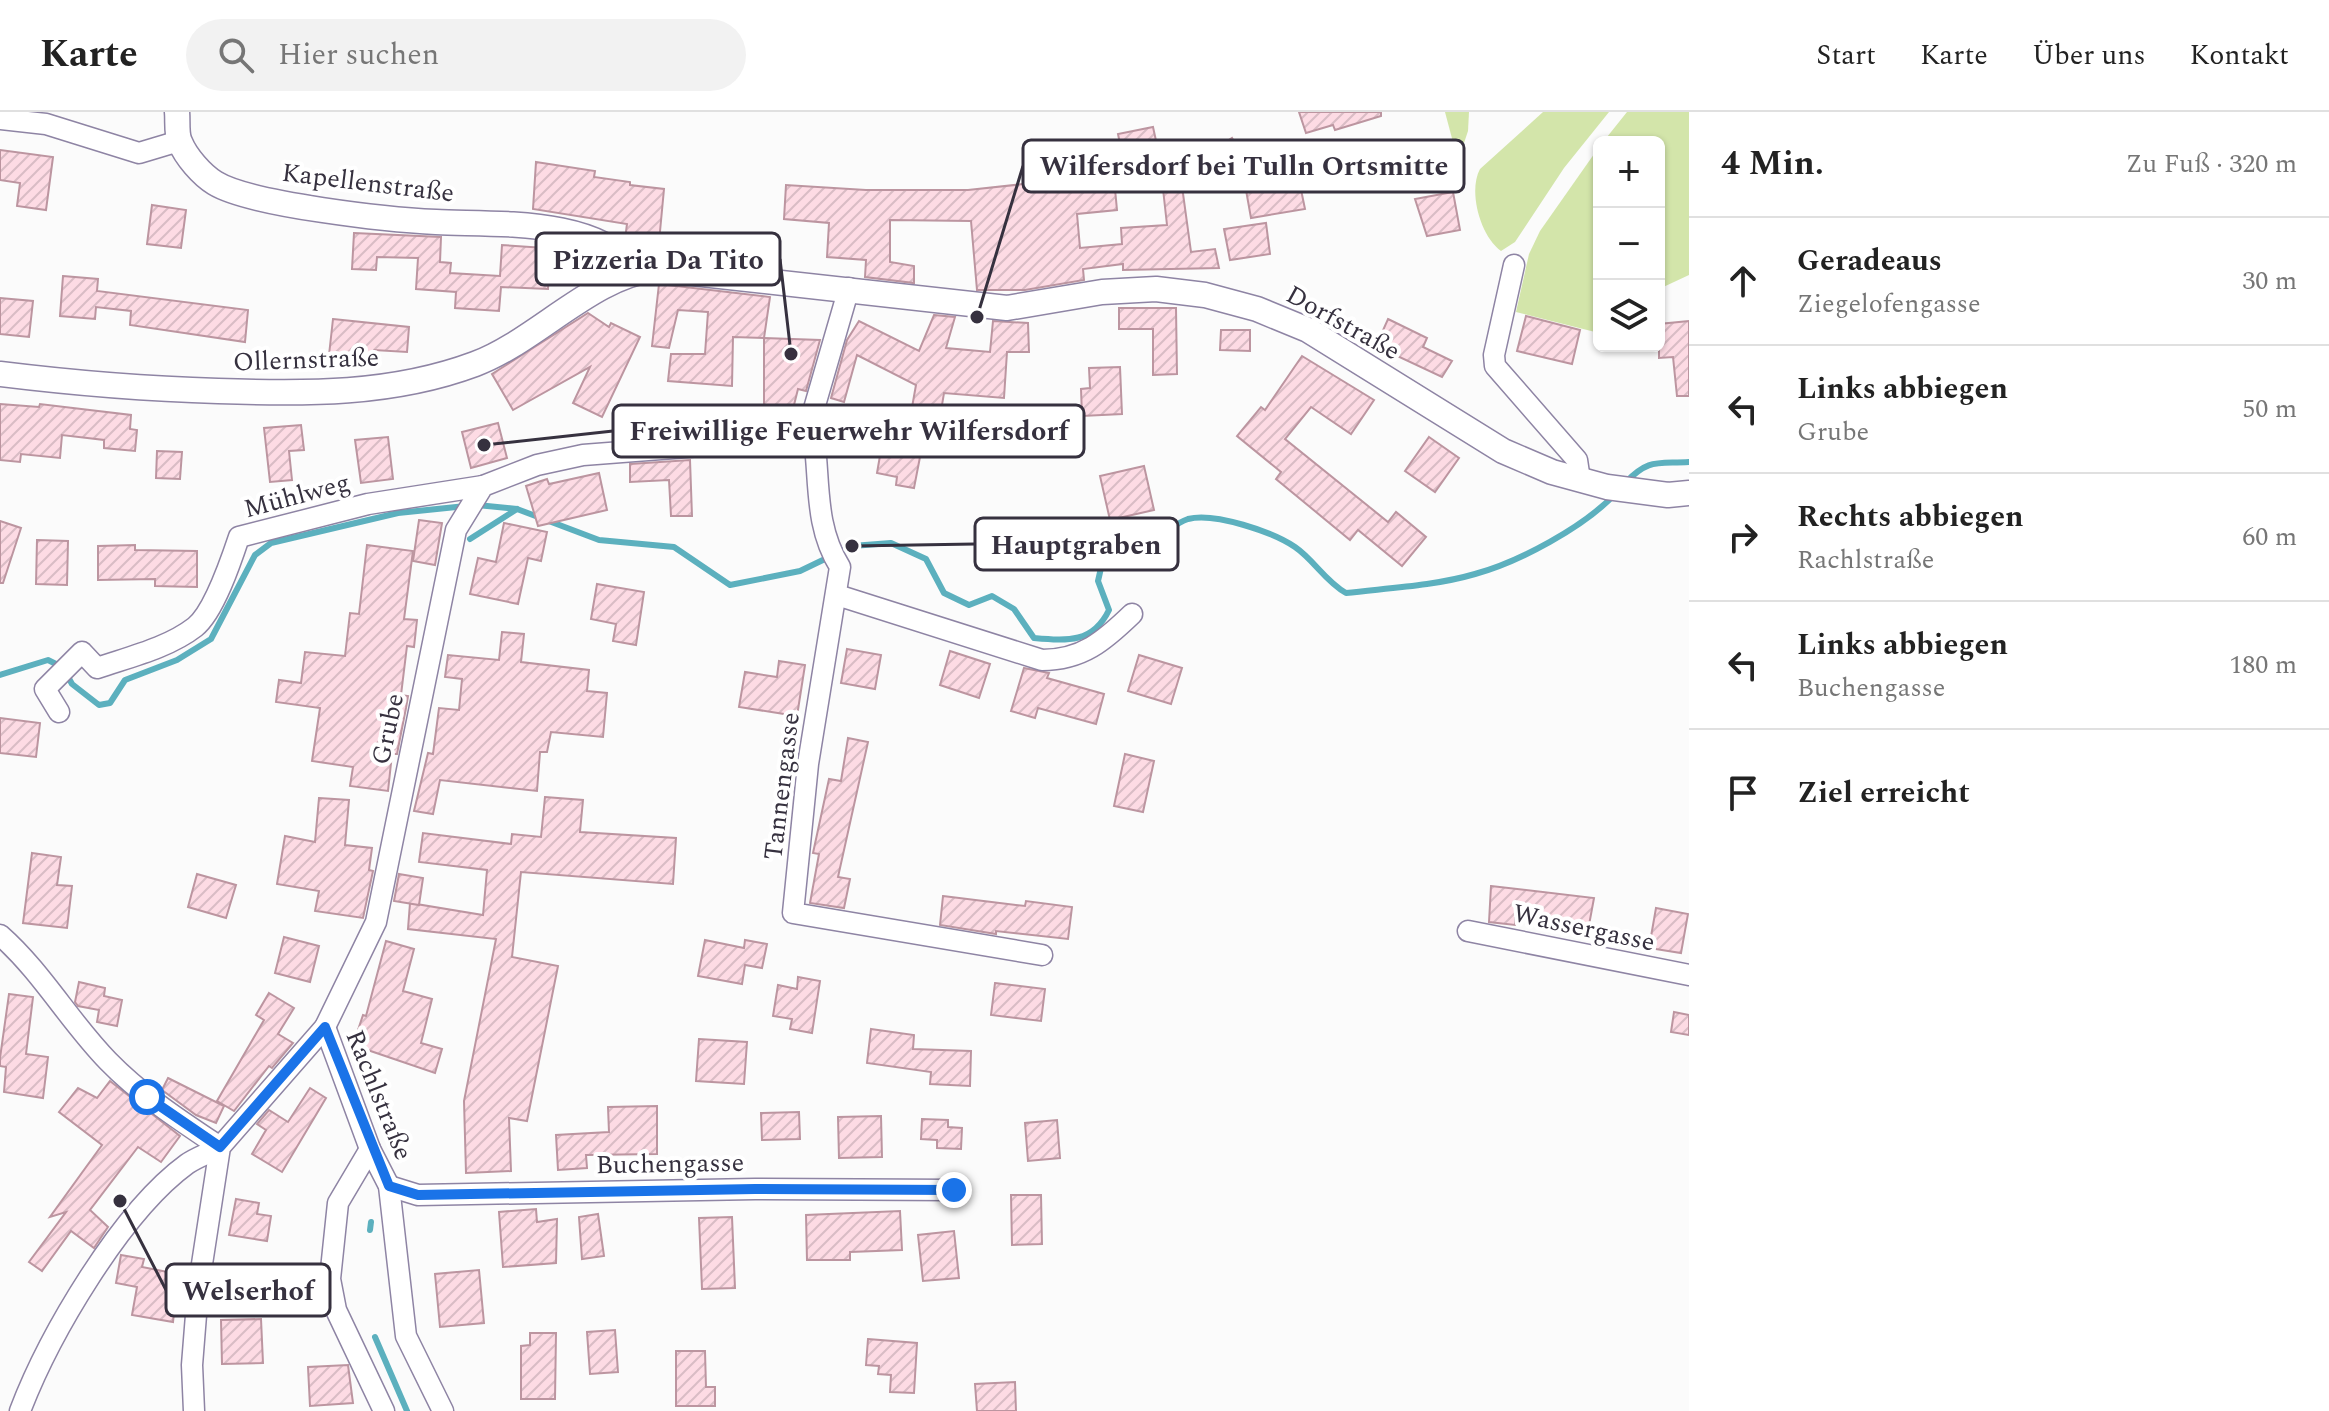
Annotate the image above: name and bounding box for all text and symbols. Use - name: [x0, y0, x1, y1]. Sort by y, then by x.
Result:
- search box: [186, 19, 746, 91]
- text: Karte: [40, 26, 138, 84]
- text: Hier suchen: [278, 32, 439, 78]
- icon: search: [214, 33, 258, 77]
- text: Start: [1816, 34, 1876, 77]
- text: Karte: [1920, 34, 1988, 77]
- text: Über uns: [2032, 34, 2146, 77]
- text: Kontakt: [2190, 34, 2289, 77]
- map controls: [1593, 136, 1665, 352]
- button: +: [1593, 136, 1665, 208]
- text: 4 Min.: [1721, 138, 1824, 190]
- callout: Wilfersdorf bei Tulln Ortsmitte: [1023, 140, 1464, 192]
- text: Zu Fuß · 320 m: [2126, 144, 2297, 184]
- text: Wilfersdorf bei Tulln Ortsmitte: [1040, 145, 1449, 188]
- street label: Kapellenstraße: [280, 153, 456, 213]
- button: −: [1593, 208, 1665, 280]
- callout: Pizzeria Da Tito: [536, 233, 780, 285]
- text: Geradeaus: [1797, 238, 1942, 284]
- text: Pizzeria Da Tito: [552, 239, 764, 282]
- icon: ahead: [1721, 259, 1765, 303]
- text: 30 m: [2242, 261, 2297, 301]
- street label: Dorfstraße: [1278, 275, 1408, 371]
- button: layers: [1593, 280, 1665, 352]
- text: Ziegelofengasse: [1797, 284, 1981, 324]
- street label: Ollernstraße: [232, 337, 380, 383]
- text: Links abbiegen: [1797, 366, 2008, 412]
- icon: left: [1721, 387, 1765, 431]
- text: 50 m: [2242, 389, 2297, 429]
- callout: Freiwillige Feuerwehr Wilfersdorf: [613, 405, 1084, 457]
- text: Freiwillige Feuerwehr Wilfersdorf: [629, 410, 1070, 453]
- text: Grube: [1797, 412, 1869, 452]
- street label: Mühlweg: [239, 463, 355, 529]
- text: Rechts abbiegen: [1797, 494, 2024, 540]
- icon: right: [1721, 515, 1765, 559]
- text: 60 m: [2242, 517, 2297, 557]
- callout: Hauptgraben: [975, 518, 1178, 570]
- text: Hauptgraben: [991, 524, 1161, 567]
- text: Rachlstraße: [1797, 540, 1934, 580]
- text: Links abbiegen: [1797, 622, 2008, 668]
- icon: left: [1721, 643, 1765, 687]
- text: 180 m: [2229, 645, 2297, 685]
- text: Buchengasse: [1797, 668, 1945, 708]
- street label: Grube: [361, 690, 415, 768]
- street label: Tannengasse: [753, 710, 811, 862]
- text: Ziel erreicht: [1797, 770, 1970, 816]
- icon: arrive: [1721, 771, 1765, 815]
- street label: Wassergasse: [1509, 893, 1659, 963]
- street label: Rachlstraße: [335, 1024, 423, 1166]
- route start: [129, 1079, 165, 1115]
- street label: Buchengasse: [596, 1143, 744, 1185]
- route end: [936, 1172, 972, 1208]
- callout: Welserhof: [166, 1264, 330, 1316]
- text: Welserhof: [182, 1270, 316, 1313]

